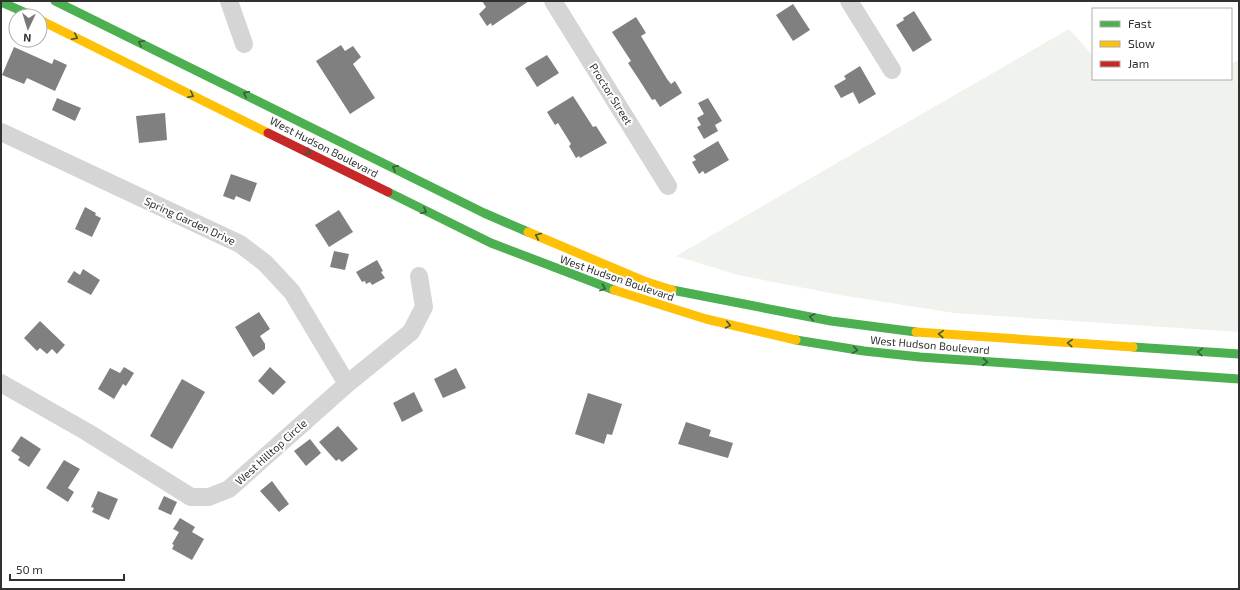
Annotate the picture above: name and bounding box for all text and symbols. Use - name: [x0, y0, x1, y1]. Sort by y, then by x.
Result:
- north arrow: [8, 8, 48, 48]
- legend: [1092, 8, 1232, 80]
- text: Fast: [1128, 16, 1152, 30]
- text: N: [23, 32, 32, 45]
- one-way arrow: [71, 32, 78, 40]
- text: Slow: [1128, 36, 1155, 50]
- one-way arrow: [137, 40, 145, 48]
- text: Jam: [1128, 56, 1149, 70]
- street label: Proctor Street: [587, 61, 635, 127]
- one-way arrow: [187, 90, 195, 97]
- one-way arrow: [243, 91, 250, 99]
- street label: West Hudson Boulevard: [268, 114, 381, 180]
- one-way arrow: [304, 148, 311, 155]
- one-way arrow: [392, 166, 400, 173]
- street label: Spring Garden Drive: [143, 194, 238, 247]
- one-way arrow: [420, 206, 427, 213]
- one-way arrow: [535, 233, 543, 241]
- street label: West Hudson Boulevard: [558, 252, 676, 303]
- one-way arrow: [600, 283, 607, 291]
- one-way arrow: [809, 313, 815, 322]
- one-way arrow: [725, 321, 731, 329]
- one-way arrow: [938, 330, 944, 339]
- street label: West Hudson Boulevard: [870, 333, 990, 356]
- one-way arrow: [1067, 339, 1073, 347]
- one-way arrow: [852, 345, 858, 354]
- one-way arrow: [1197, 347, 1203, 356]
- one-way arrow: [982, 358, 988, 367]
- street label: West Hilltop Circle: [232, 416, 309, 487]
- scale bar: [10, 556, 124, 582]
- text: 50 m: [16, 562, 43, 576]

